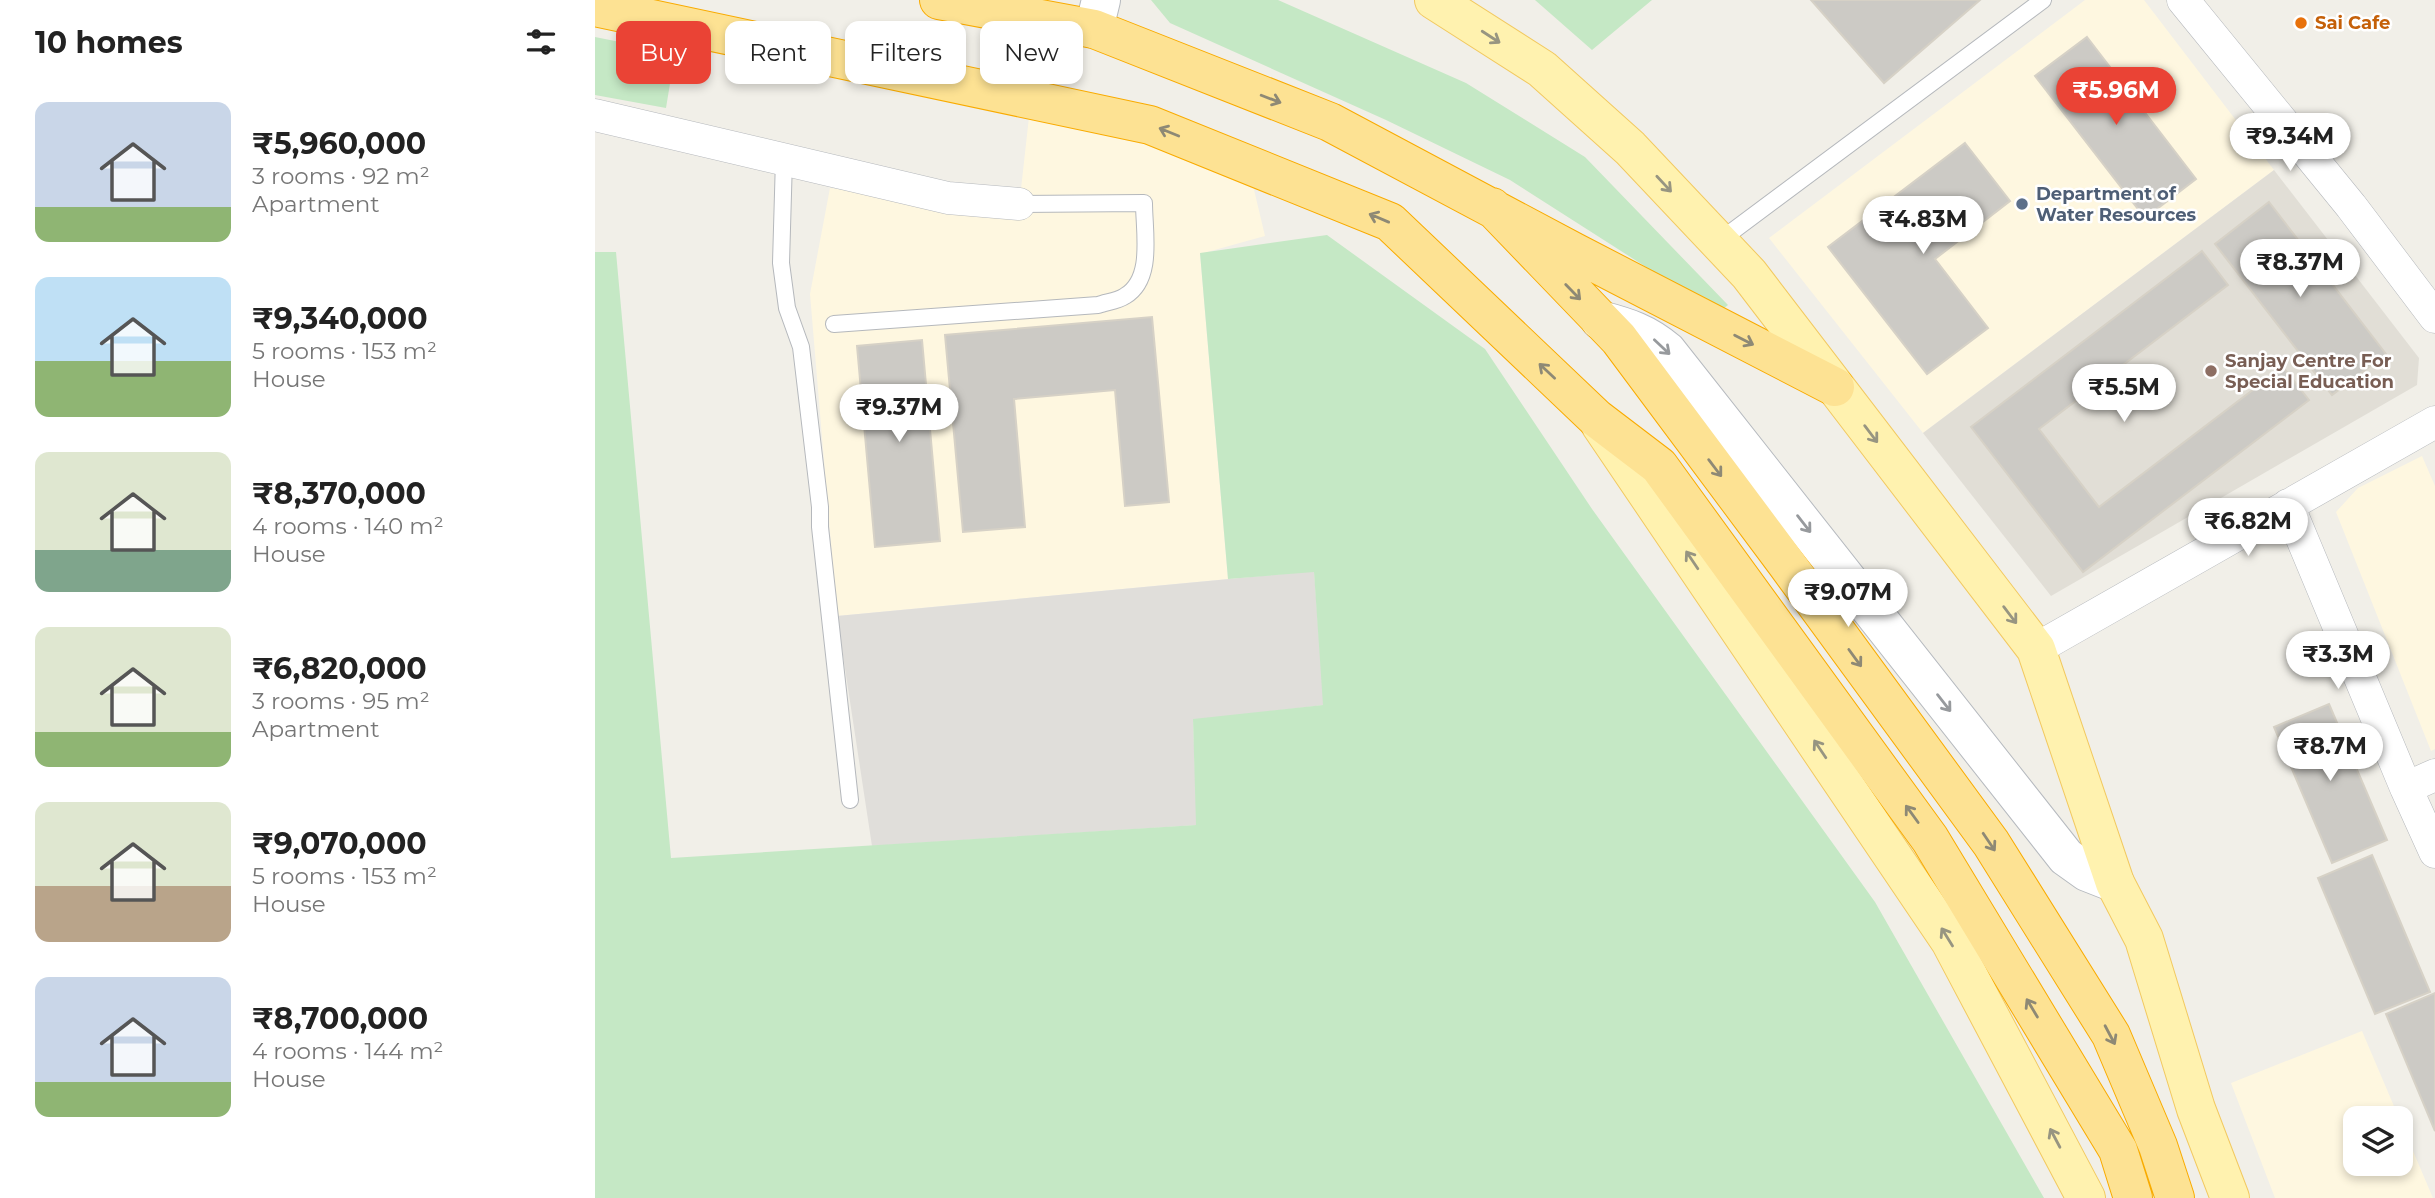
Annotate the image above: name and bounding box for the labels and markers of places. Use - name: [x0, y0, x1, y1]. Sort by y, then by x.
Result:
- place label: Sai Cafe: [2315, 12, 2390, 34]
- marker: Sai Cafe: [2293, 15, 2309, 31]
- pin: ₹5.96M: [2059, 68, 2173, 127]
- pin: ₹9.34M: [2233, 114, 2347, 173]
- place label: Department of Water Resources: [2036, 183, 2197, 226]
- pin: ₹4.83M: [1866, 196, 1980, 256]
- marker: Department of Water Resources: [2014, 196, 2030, 212]
- pin: ₹8.37M: [2243, 240, 2357, 299]
- place label: Sanjay Centre For Special Education: [2225, 350, 2394, 393]
- marker: Sanjay Centre For Special Education: [2203, 363, 2219, 379]
- pin: ₹5.5M: [2075, 364, 2173, 424]
- pin: ₹9.37M: [842, 384, 956, 444]
- pin: ₹6.82M: [2191, 498, 2305, 558]
- pin: ₹9.07M: [1791, 570, 1905, 629]
- pin: ₹3.3M: [2289, 632, 2387, 691]
- pin: ₹8.7M: [2281, 724, 2379, 783]

